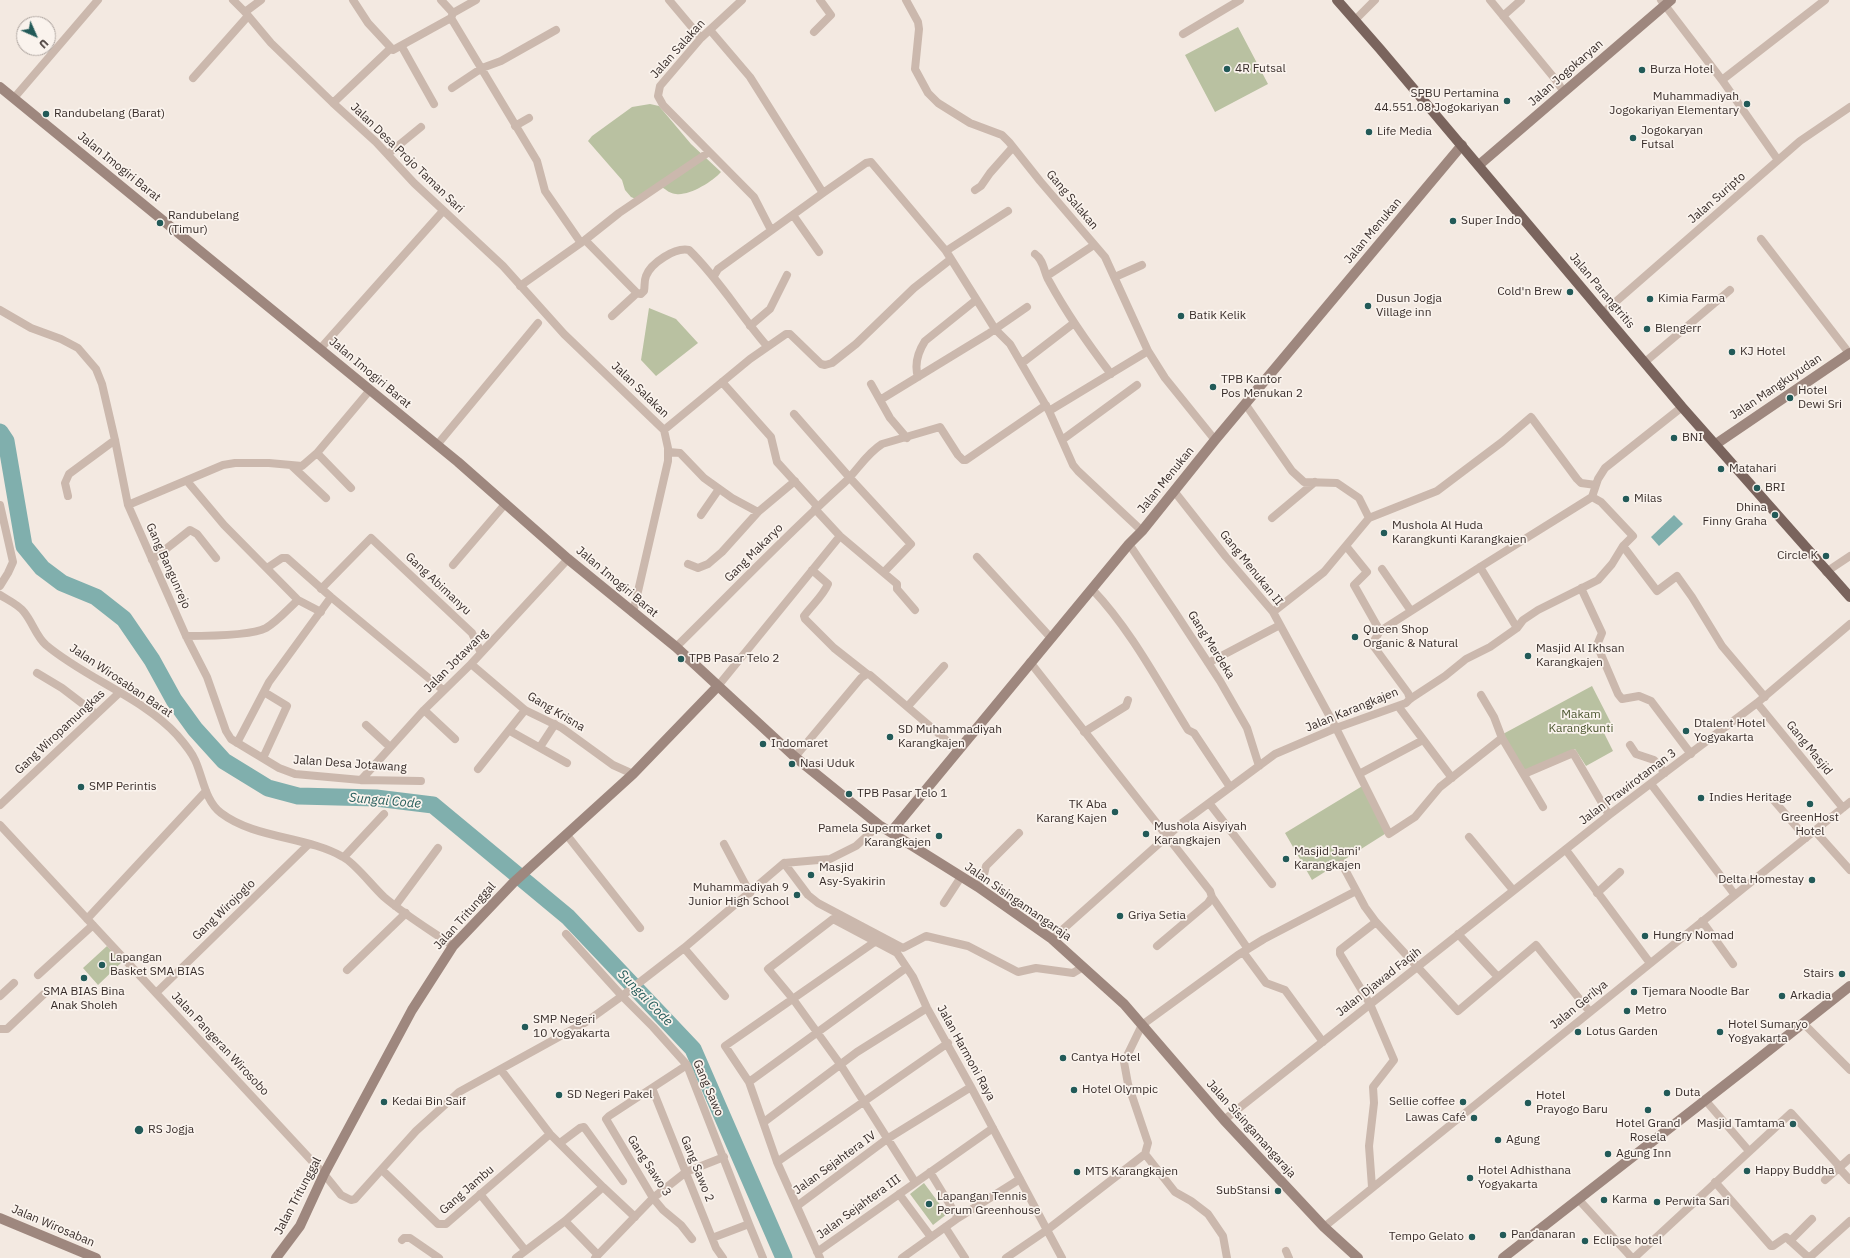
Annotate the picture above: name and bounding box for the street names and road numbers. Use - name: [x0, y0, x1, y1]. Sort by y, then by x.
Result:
- street label: Jalan Salakan: [648, 17, 708, 81]
- street label: Jalan Jogokaryan: [1526, 37, 1606, 109]
- street label: Jalan Desa Projo Taman Sari: [347, 100, 467, 216]
- street label: Jalan Imogiri Barat: [75, 129, 163, 205]
- street label: Gang Salakan: [1043, 167, 1101, 233]
- street label: Jalan Suripto: [1686, 169, 1748, 227]
- street label: Jalan Menukan: [1341, 195, 1405, 267]
- street label: Jalan Parangtritis: [1566, 250, 1638, 332]
- street label: Jalan Imogiri Barat: [326, 334, 414, 412]
- street label: Jalan Mangkuyudan: [1728, 351, 1824, 423]
- street label: Jalan Salakan: [608, 359, 672, 421]
- street label: Jalan Menukan: [1135, 444, 1197, 516]
- street label: Gang Bangunrejo: [143, 521, 193, 611]
- street label: Gang Makaryo: [722, 521, 786, 585]
- street label: Gang Menukan II: [1216, 527, 1286, 609]
- street label: Jalan Imogiri Barat: [573, 543, 661, 621]
- street label: Gang Abimanyu: [402, 550, 474, 618]
- street label: Gang Merdeka: [1184, 608, 1238, 682]
- street label: Jalan Jotawang: [421, 626, 491, 696]
- street label: Jalan Wirosaban Barat: [67, 641, 175, 721]
- street label: Jalan Karangkajen: [1304, 685, 1400, 735]
- street label: Gang Wiropamungkas: [12, 687, 108, 777]
- street label: Gang Krisna: [525, 689, 587, 735]
- street label: Gang Masjid: [1783, 718, 1835, 778]
- street label: Jalan Prawirotaman 3: [1577, 746, 1679, 828]
- street label: Jalan Desa Jotawang: [293, 753, 407, 775]
- street label: Jalan Sisingamangaraja: [962, 860, 1074, 944]
- street label: Gang Wirojoglo: [190, 877, 258, 943]
- street label: Jalan Tritunggal: [431, 879, 499, 953]
- street label: Jalan Djawad Faqih: [1334, 944, 1424, 1020]
- street label: Jalan Gerilya: [1547, 978, 1611, 1032]
- street label: Jalan Pangeran Wirosobo: [168, 989, 272, 1099]
- street label: Jalan Harmoni Raya: [934, 1003, 998, 1103]
- street label: Gang Sawo: [690, 1058, 726, 1118]
- street label: Jalan Sisingamangaraja: [1203, 1077, 1299, 1181]
- street label: Jalan Sejahtera IV: [791, 1128, 879, 1198]
- street label: Gang Sawo 3: [624, 1133, 674, 1199]
- street label: Gang Sawo 2: [677, 1134, 717, 1204]
- street label: Jalan Tritunggal: [272, 1155, 324, 1237]
- street label: Gang Jambu: [437, 1162, 497, 1218]
- street label: Jalan Sejahtera III: [814, 1172, 904, 1242]
- street label: Jalan Wirosaban: [9, 1202, 97, 1250]

